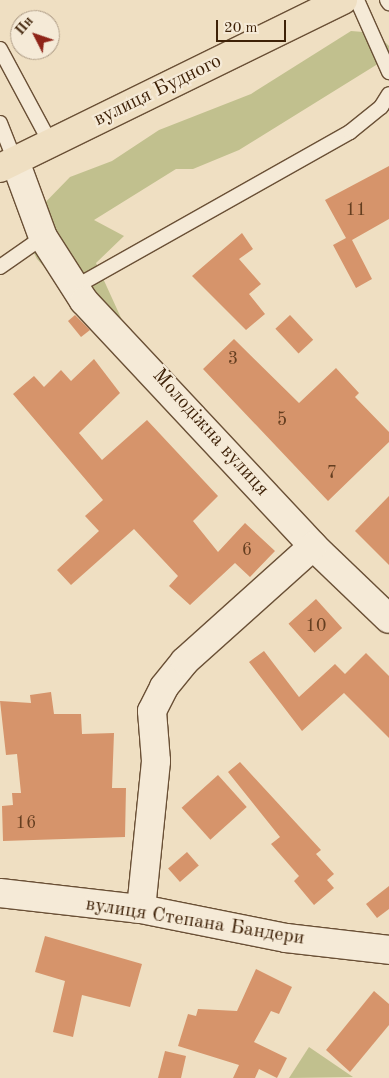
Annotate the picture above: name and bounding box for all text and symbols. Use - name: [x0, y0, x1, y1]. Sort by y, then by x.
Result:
- north arrow: [10, 10, 60, 60]
- scale bar: [219, 10, 289, 42]
- text: Пн: [13, 14, 36, 38]
- text: 20 m: [224, 21, 258, 36]
- street label: вулиця Будного: [90, 50, 226, 132]
- house number: 11: [346, 199, 366, 221]
- house number: 3: [228, 348, 238, 370]
- street label: Молодіжна вулиця: [146, 364, 274, 502]
- house number: 5: [277, 409, 287, 431]
- house number: 7: [327, 462, 337, 484]
- house number: 6: [242, 539, 252, 561]
- house number: 10: [306, 615, 326, 637]
- house number: 16: [16, 812, 36, 834]
- street label: вулиця Степана Бандери: [84, 893, 306, 951]

